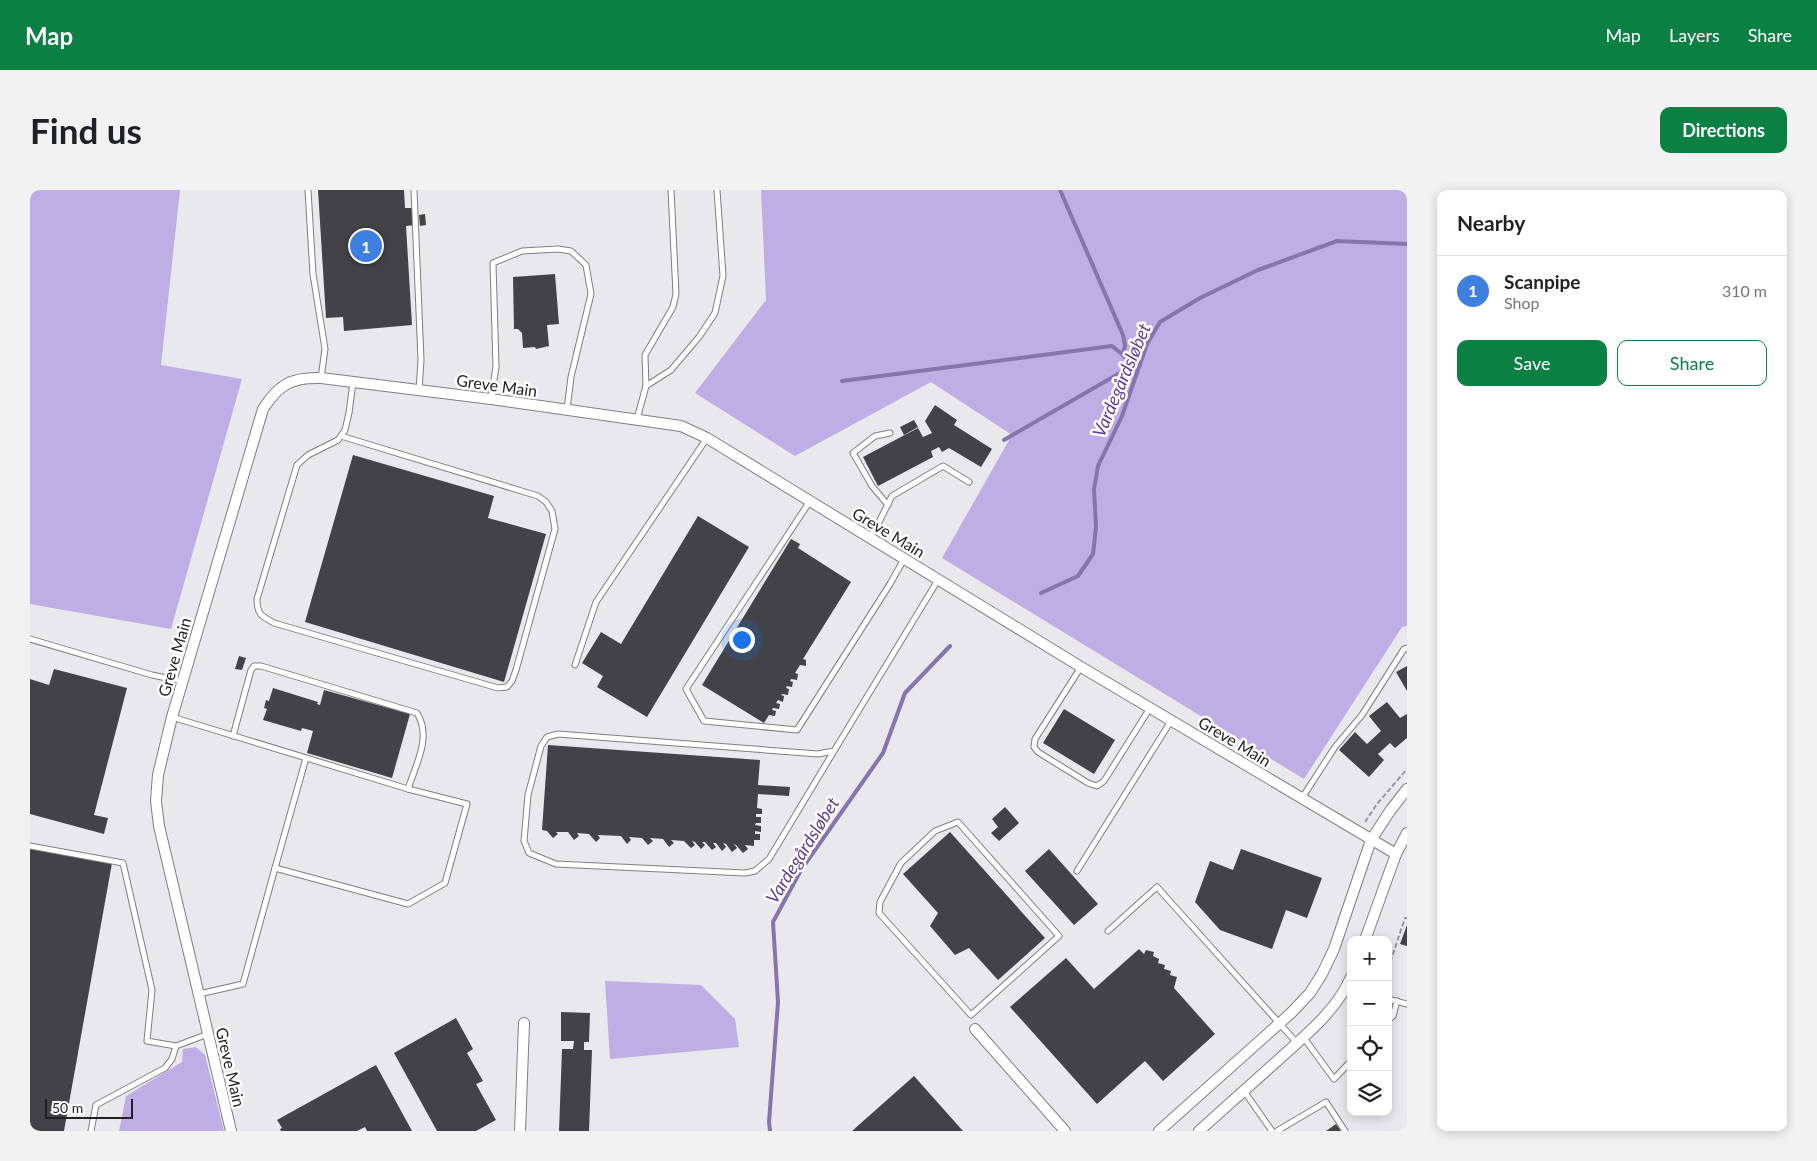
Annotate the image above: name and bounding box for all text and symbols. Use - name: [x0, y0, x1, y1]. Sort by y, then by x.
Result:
- text: Map: [25, 21, 73, 50]
- text: Map: [1605, 24, 1641, 46]
- text: Layers: [1669, 24, 1720, 46]
- text: Share: [1748, 24, 1792, 46]
- button: Directions: [1660, 107, 1787, 153]
- text: Find us: [30, 109, 142, 151]
- text: Nearby: [1457, 210, 1525, 235]
- pin: 1: [350, 227, 382, 265]
- text: Scanpipe: [1504, 270, 1580, 293]
- text: 1: [1468, 281, 1478, 300]
- text: 310 m: [1722, 281, 1767, 300]
- text: Shop: [1504, 293, 1540, 312]
- water label: Vardegårdsløbet: [1087, 319, 1155, 440]
- button: Save: [1457, 340, 1607, 386]
- button: Share: [1617, 340, 1767, 386]
- street label: Greve Main: [455, 370, 539, 400]
- street label: Greve Main: [849, 503, 929, 561]
- street label: Greve Main: [154, 615, 194, 699]
- your location: [729, 627, 755, 653]
- street label: Greve Main: [1195, 712, 1275, 770]
- water label: Vardegårdsløbet: [761, 792, 844, 907]
- map controls: [1347, 936, 1392, 1116]
- button: +: [1347, 936, 1392, 981]
- button: −: [1347, 981, 1392, 1026]
- street label: Greve Main: [213, 1025, 249, 1109]
- button: locate: [1347, 1026, 1392, 1071]
- button: layers: [1347, 1071, 1392, 1116]
- scale bar: [45, 1096, 132, 1119]
- text: 50 m: [52, 1099, 83, 1116]

